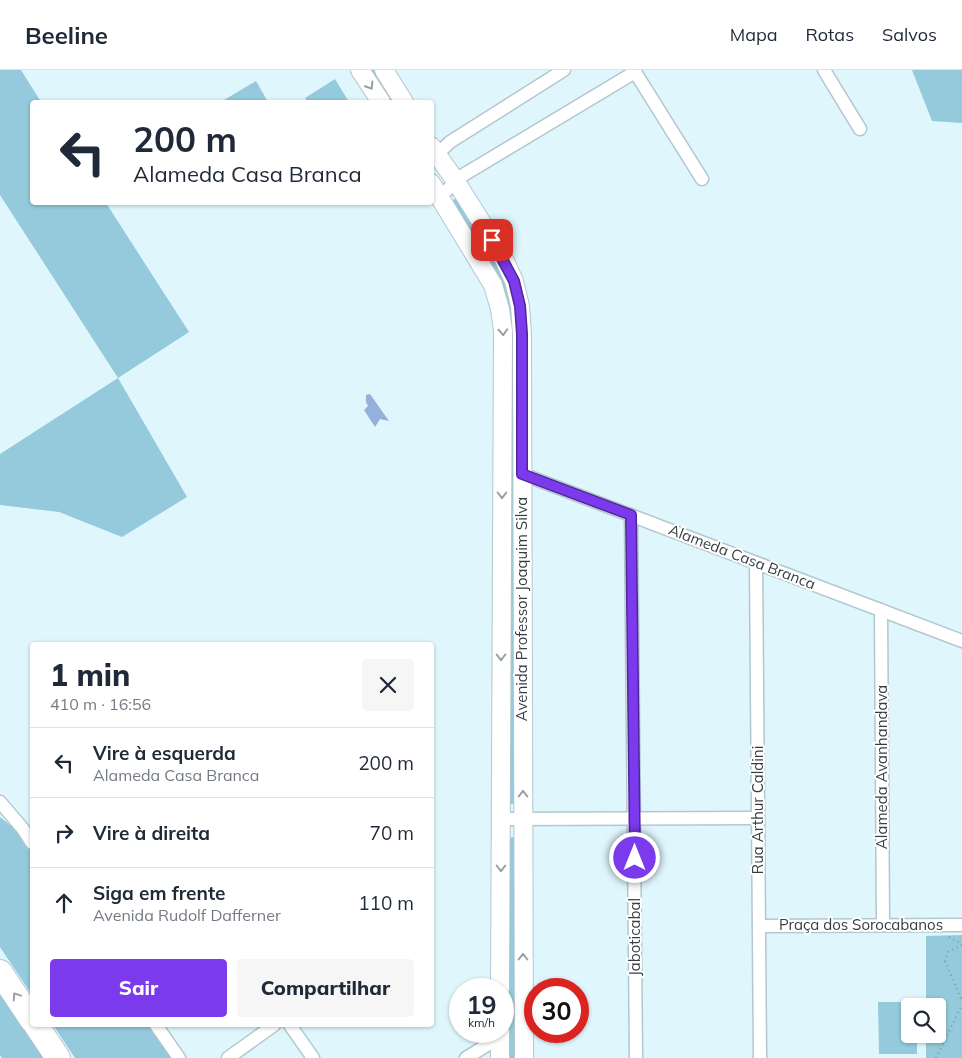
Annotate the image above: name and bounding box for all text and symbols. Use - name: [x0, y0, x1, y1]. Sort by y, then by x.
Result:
- text: Beeline: [25, 20, 108, 50]
- text: Mapa: [730, 23, 778, 46]
- text: Rotas: [806, 23, 854, 46]
- text: Salvos: [882, 23, 937, 46]
- one-way arrow: [364, 81, 374, 90]
- text: 200 m: [133, 117, 237, 161]
- icon: left: [50, 120, 115, 185]
- text: Alameda Casa Branca: [133, 160, 362, 188]
- pin: [471, 219, 513, 261]
- icon: arrive: [478, 226, 506, 254]
- one-way arrow: [497, 328, 508, 336]
- one-way arrow: [497, 491, 507, 499]
- street label: Avenida Professor Joaquim Silva: [512, 497, 531, 721]
- street label: Alameda Casa Branca: [666, 520, 818, 593]
- one-way arrow: [496, 654, 506, 661]
- text: 1 min: [50, 656, 130, 694]
- button: close: [362, 659, 414, 711]
- street label: Alameda Avanhandava: [872, 685, 891, 849]
- text: 410 m · 16:56: [50, 694, 151, 714]
- text: Vire à esquerda: [93, 741, 236, 765]
- street label: Rua Arthur Caldini: [748, 746, 767, 874]
- icon: left: [50, 749, 78, 777]
- text: 200 m: [358, 751, 414, 775]
- text: Alameda Casa Branca: [93, 765, 259, 785]
- one-way arrow: [518, 790, 528, 798]
- icon: right: [50, 819, 78, 847]
- text: Vire à direita: [93, 821, 210, 845]
- text: 70 m: [370, 821, 414, 845]
- position arrow: [608, 831, 660, 883]
- one-way arrow: [496, 864, 506, 872]
- text: Siga em frente: [93, 881, 225, 905]
- icon: ahead: [50, 889, 78, 917]
- text: 110 m: [358, 891, 414, 915]
- street label: Jaboticabal: [625, 898, 644, 976]
- text: Avenida Rudolf Dafferner: [93, 905, 281, 925]
- street label: Praça dos Sorocabanos: [779, 915, 943, 934]
- one-way arrow: [518, 953, 528, 960]
- button: Sair: [50, 959, 227, 1017]
- button: Compartilhar: [237, 959, 414, 1017]
- speed limit sign: 30: [524, 978, 589, 1043]
- text: 19: [466, 989, 497, 1020]
- one-way arrow: [13, 992, 22, 1002]
- map controls: [901, 998, 946, 1043]
- button: search: [901, 998, 946, 1043]
- text: km/h: [468, 1015, 495, 1030]

